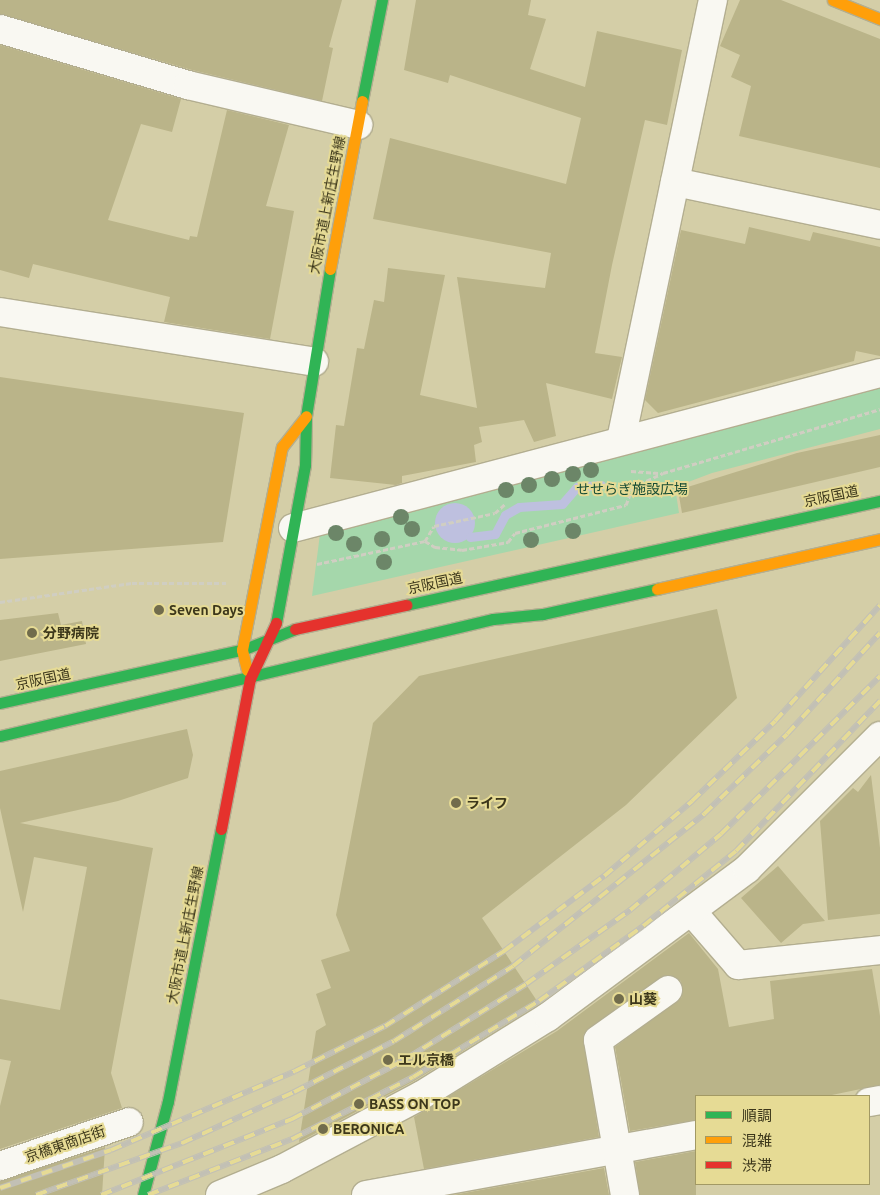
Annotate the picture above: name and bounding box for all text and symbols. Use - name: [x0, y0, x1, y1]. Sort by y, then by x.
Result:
- street label: 大阪市道上新庄生野線: [305, 135, 349, 275]
- park label: せせらぎ施設広場: [576, 481, 688, 497]
- street label: 京阪国道: [802, 482, 860, 510]
- street label: 京阪国道: [406, 569, 464, 597]
- place label: Seven Days: [169, 602, 244, 618]
- marker: Seven Days: [153, 604, 165, 616]
- place label: 分野病院: [43, 625, 99, 641]
- marker: 分野病院: [25, 626, 39, 640]
- street label: 京阪国道: [14, 665, 72, 693]
- place label: ライフ: [466, 795, 508, 811]
- marker: ライフ: [450, 797, 462, 809]
- street label: 大阪市道上新庄生野線: [163, 865, 207, 1005]
- place label: 山葵: [629, 991, 657, 1007]
- marker: 山葵: [613, 993, 625, 1005]
- place label: エル京橋: [398, 1052, 454, 1068]
- marker: エル京橋: [382, 1054, 394, 1066]
- legend: [695, 1095, 870, 1185]
- place label: BASS ON TOP: [369, 1096, 460, 1112]
- marker: BASS ON TOP: [353, 1098, 365, 1110]
- text: 順調: [742, 1107, 772, 1124]
- place label: BERONICA: [333, 1121, 404, 1137]
- street label: 京橋東商店街: [23, 1122, 107, 1166]
- marker: BERONICA: [317, 1123, 329, 1135]
- text: 混雑: [742, 1132, 772, 1149]
- text: 渋滞: [742, 1157, 772, 1174]

